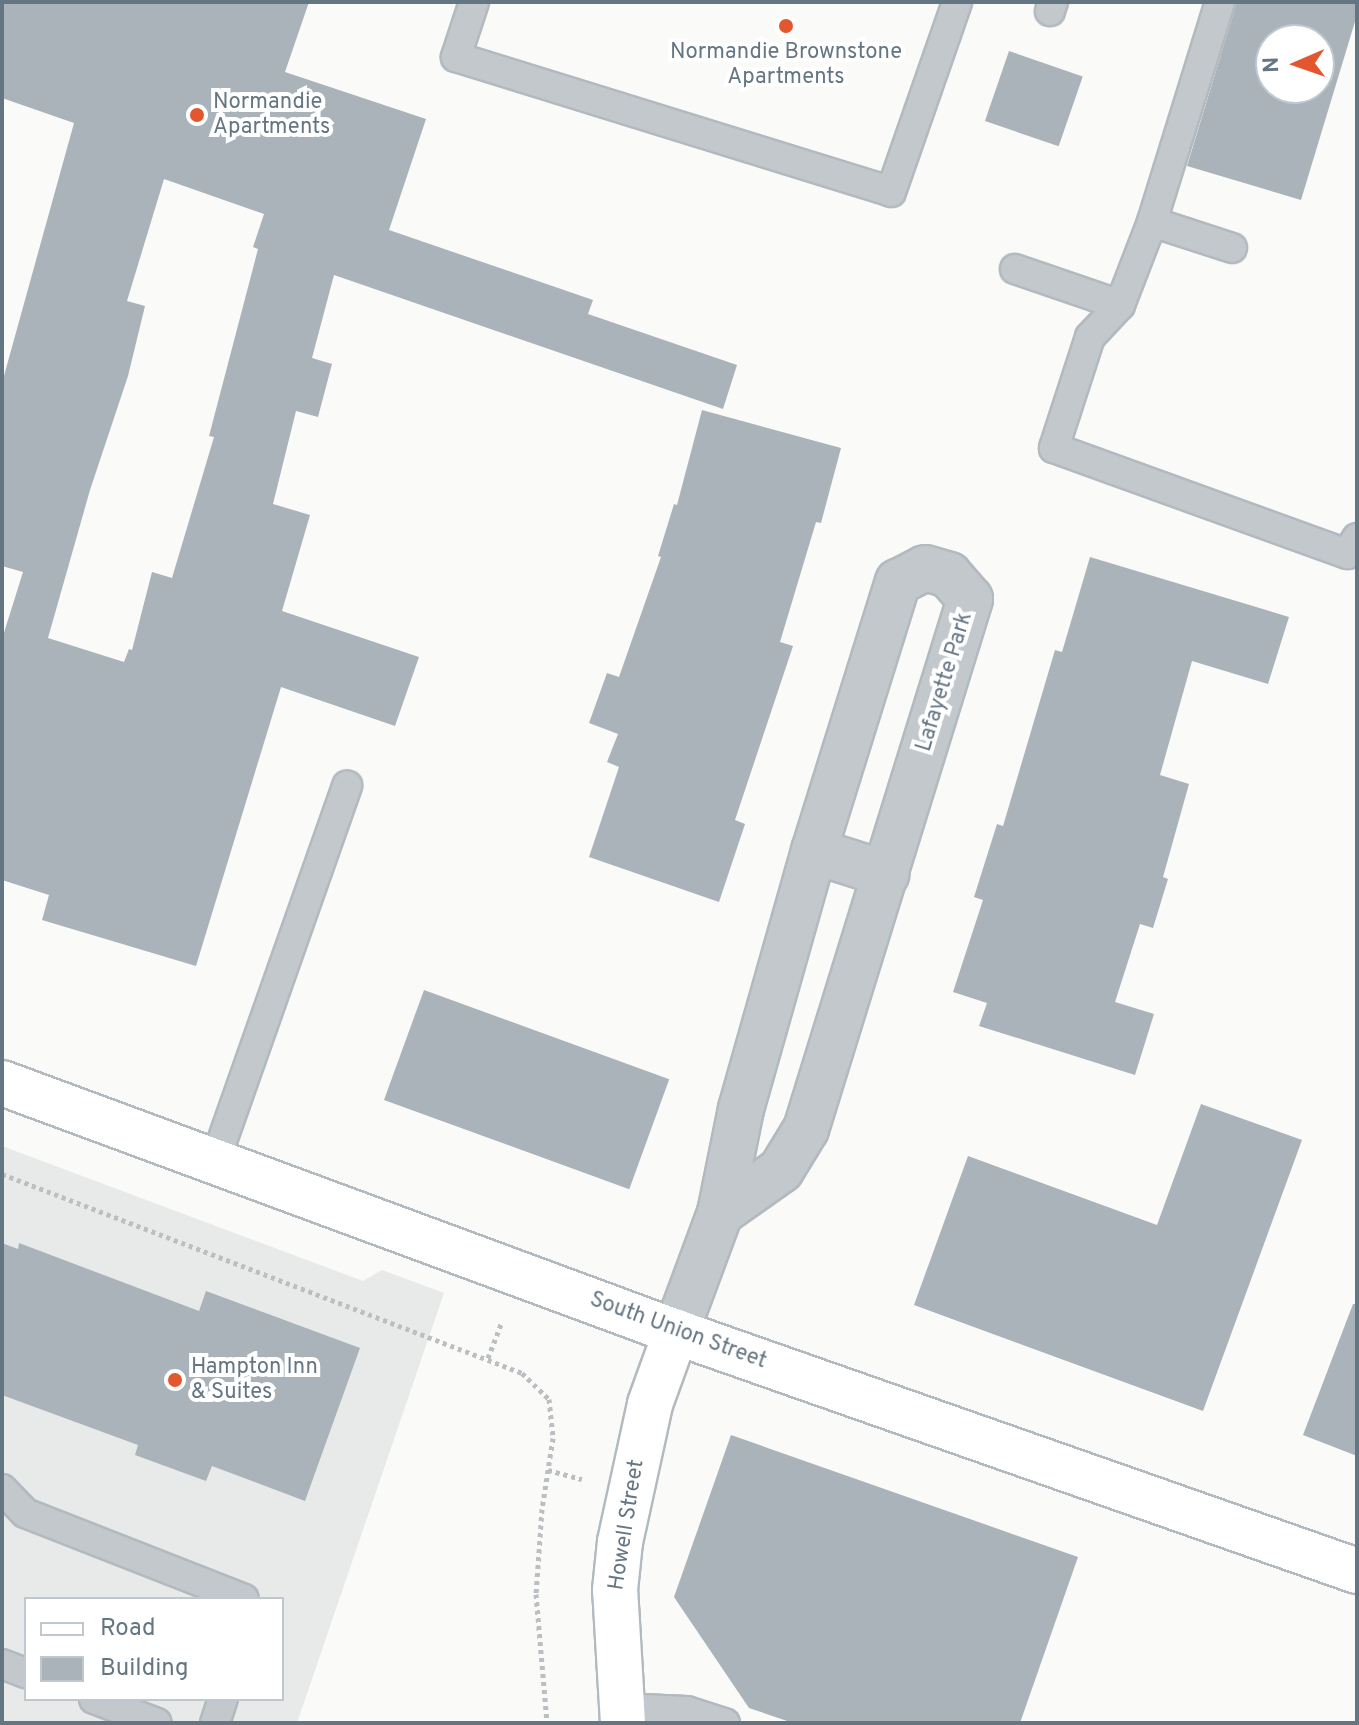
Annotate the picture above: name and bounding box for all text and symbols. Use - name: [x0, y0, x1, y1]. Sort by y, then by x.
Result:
- marker: Normandie Brownstone Apartments: [777, 17, 795, 35]
- north arrow: [1255, 24, 1335, 104]
- place label: Normandie Brownstone Apartments: [670, 39, 902, 90]
- text: N: [1259, 56, 1286, 73]
- place label: Normandie Apartments: [213, 89, 330, 140]
- marker: Normandie Apartments: [188, 106, 206, 124]
- street label: Lafayette Park: [911, 609, 979, 755]
- street label: South Union Street: [586, 1287, 770, 1375]
- place label: Hampton Inn & Suites: [191, 1354, 318, 1406]
- marker: Hampton Inn & Suites: [166, 1371, 184, 1389]
- street label: Howell Street: [604, 1458, 650, 1592]
- legend: [24, 1597, 284, 1701]
- text: Road: [100, 1614, 156, 1644]
- text: Building: [100, 1654, 189, 1684]

